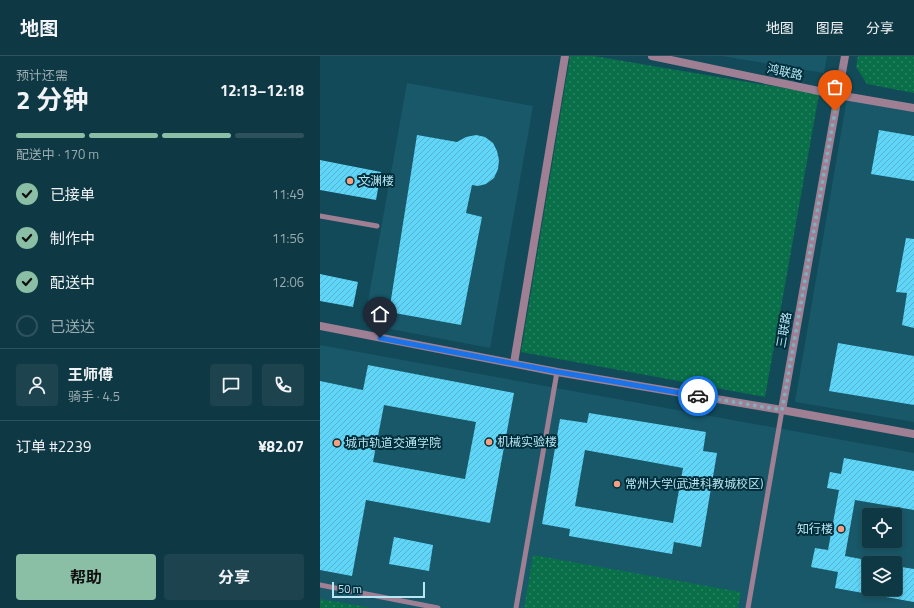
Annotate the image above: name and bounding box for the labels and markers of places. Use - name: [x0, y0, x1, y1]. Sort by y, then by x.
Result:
- pin: [818, 70, 852, 111]
- place label: 文渊楼: [358, 171, 394, 190]
- marker: 文渊楼: [345, 176, 355, 186]
- pin: [363, 297, 397, 338]
- place label: 机械实验楼: [497, 432, 557, 451]
- place label: 城市轨道交通学院: [345, 433, 441, 452]
- marker: 机械实验楼: [484, 437, 494, 447]
- marker: 城市轨道交通学院: [332, 438, 342, 448]
- place label: 常州大学(武进科教城校区): [625, 474, 763, 493]
- marker: 常州大学(武进科教城校区): [612, 479, 622, 489]
- place label: 知行楼: [797, 519, 833, 538]
- marker: 知行楼: [836, 524, 846, 534]

